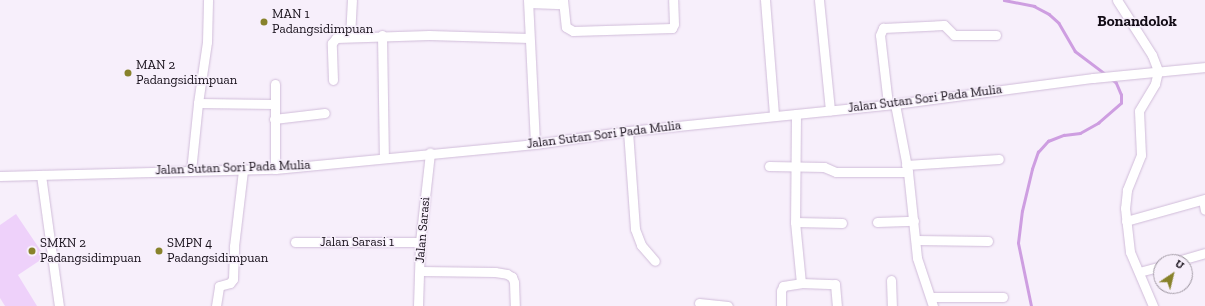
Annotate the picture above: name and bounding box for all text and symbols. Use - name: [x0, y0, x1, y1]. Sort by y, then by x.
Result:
- place label: MAN 1 Padangsidimpuan: [272, 7, 373, 38]
- district label: Bonandolok: [1097, 13, 1177, 31]
- marker: MAN 1 Padangsidimpuan: [259, 17, 269, 27]
- place label: MAN 2 Padangsidimpuan: [136, 58, 237, 89]
- marker: MAN 2 Padangsidimpuan: [123, 68, 133, 78]
- street label: Jalan Sutan Sori Pada Mulia: [847, 82, 1003, 116]
- street label: Jalan Sutan Sori Pada Mulia: [526, 118, 682, 152]
- street label: Jalan Sutan Sori Pada Mulia: [155, 157, 311, 179]
- street label: Jalan Sarasi: [412, 196, 434, 264]
- street label: Jalan Sarasi 1: [320, 234, 394, 250]
- place label: SMKN 2 Padangsidimpuan: [40, 236, 141, 267]
- place label: SMPN 4 Padangsidimpuan: [167, 236, 268, 267]
- marker: SMKN 2 Padangsidimpuan: [27, 246, 37, 256]
- marker: SMPN 4 Padangsidimpuan: [154, 246, 164, 256]
- north arrow: [1153, 254, 1193, 294]
- text: U: [1173, 257, 1187, 272]

